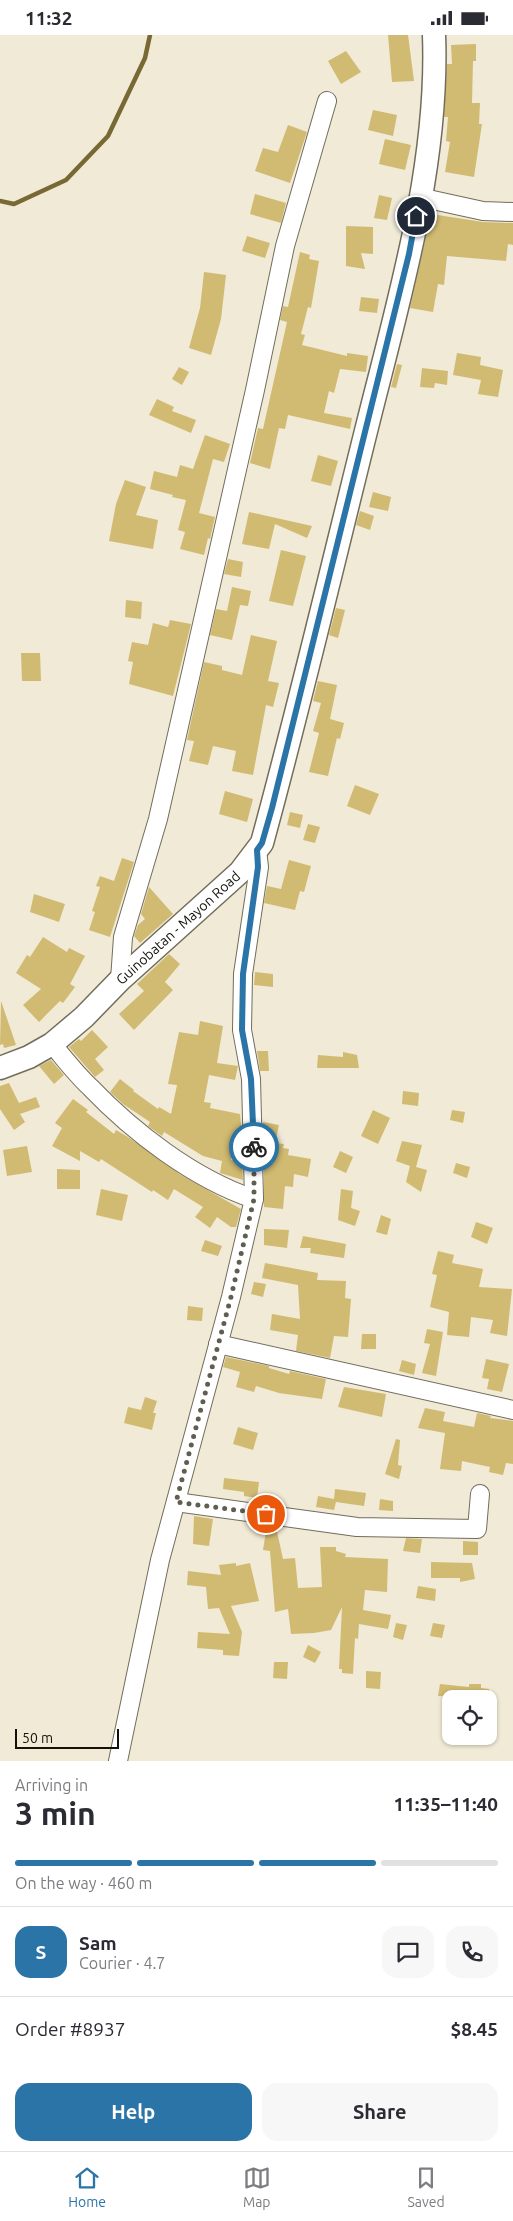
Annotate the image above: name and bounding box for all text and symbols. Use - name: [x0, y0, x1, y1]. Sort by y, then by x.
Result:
- text: 11:32: [25, 7, 73, 29]
- pin: [395, 195, 437, 237]
- icon: home: [402, 202, 430, 230]
- street label: Guinobatan - Mayon Road: [113, 868, 243, 988]
- courier: [229, 1122, 279, 1172]
- icon: bike: [240, 1133, 268, 1161]
- pin: [245, 1493, 287, 1535]
- icon: bag: [252, 1500, 280, 1528]
- map controls: [442, 1690, 497, 1745]
- button: locate: [442, 1690, 497, 1745]
- scale bar: [15, 1726, 119, 1749]
- text: 50 m: [22, 1730, 53, 1746]
- text: Arriving in: [15, 1776, 88, 1794]
- text: 11:35–11:40: [393, 1793, 498, 1815]
- text: 3 min: [15, 1795, 96, 1831]
- text: On the way · 460 m: [15, 1874, 152, 1892]
- button: chat: [382, 1926, 434, 1978]
- button: phone: [446, 1926, 498, 1978]
- text: Sam: [79, 1932, 117, 1954]
- text: S: [36, 1941, 46, 1963]
- text: Courier · 4.7: [79, 1954, 165, 1972]
- text: Order #8937: [15, 2018, 125, 2040]
- text: $8.45: [450, 2018, 498, 2040]
- button: Help: [15, 2083, 252, 2141]
- button: Share: [262, 2083, 498, 2141]
- tab: Home: [68, 2164, 106, 2210]
- tab: Map: [243, 2164, 271, 2210]
- tab: Saved: [407, 2164, 445, 2210]

